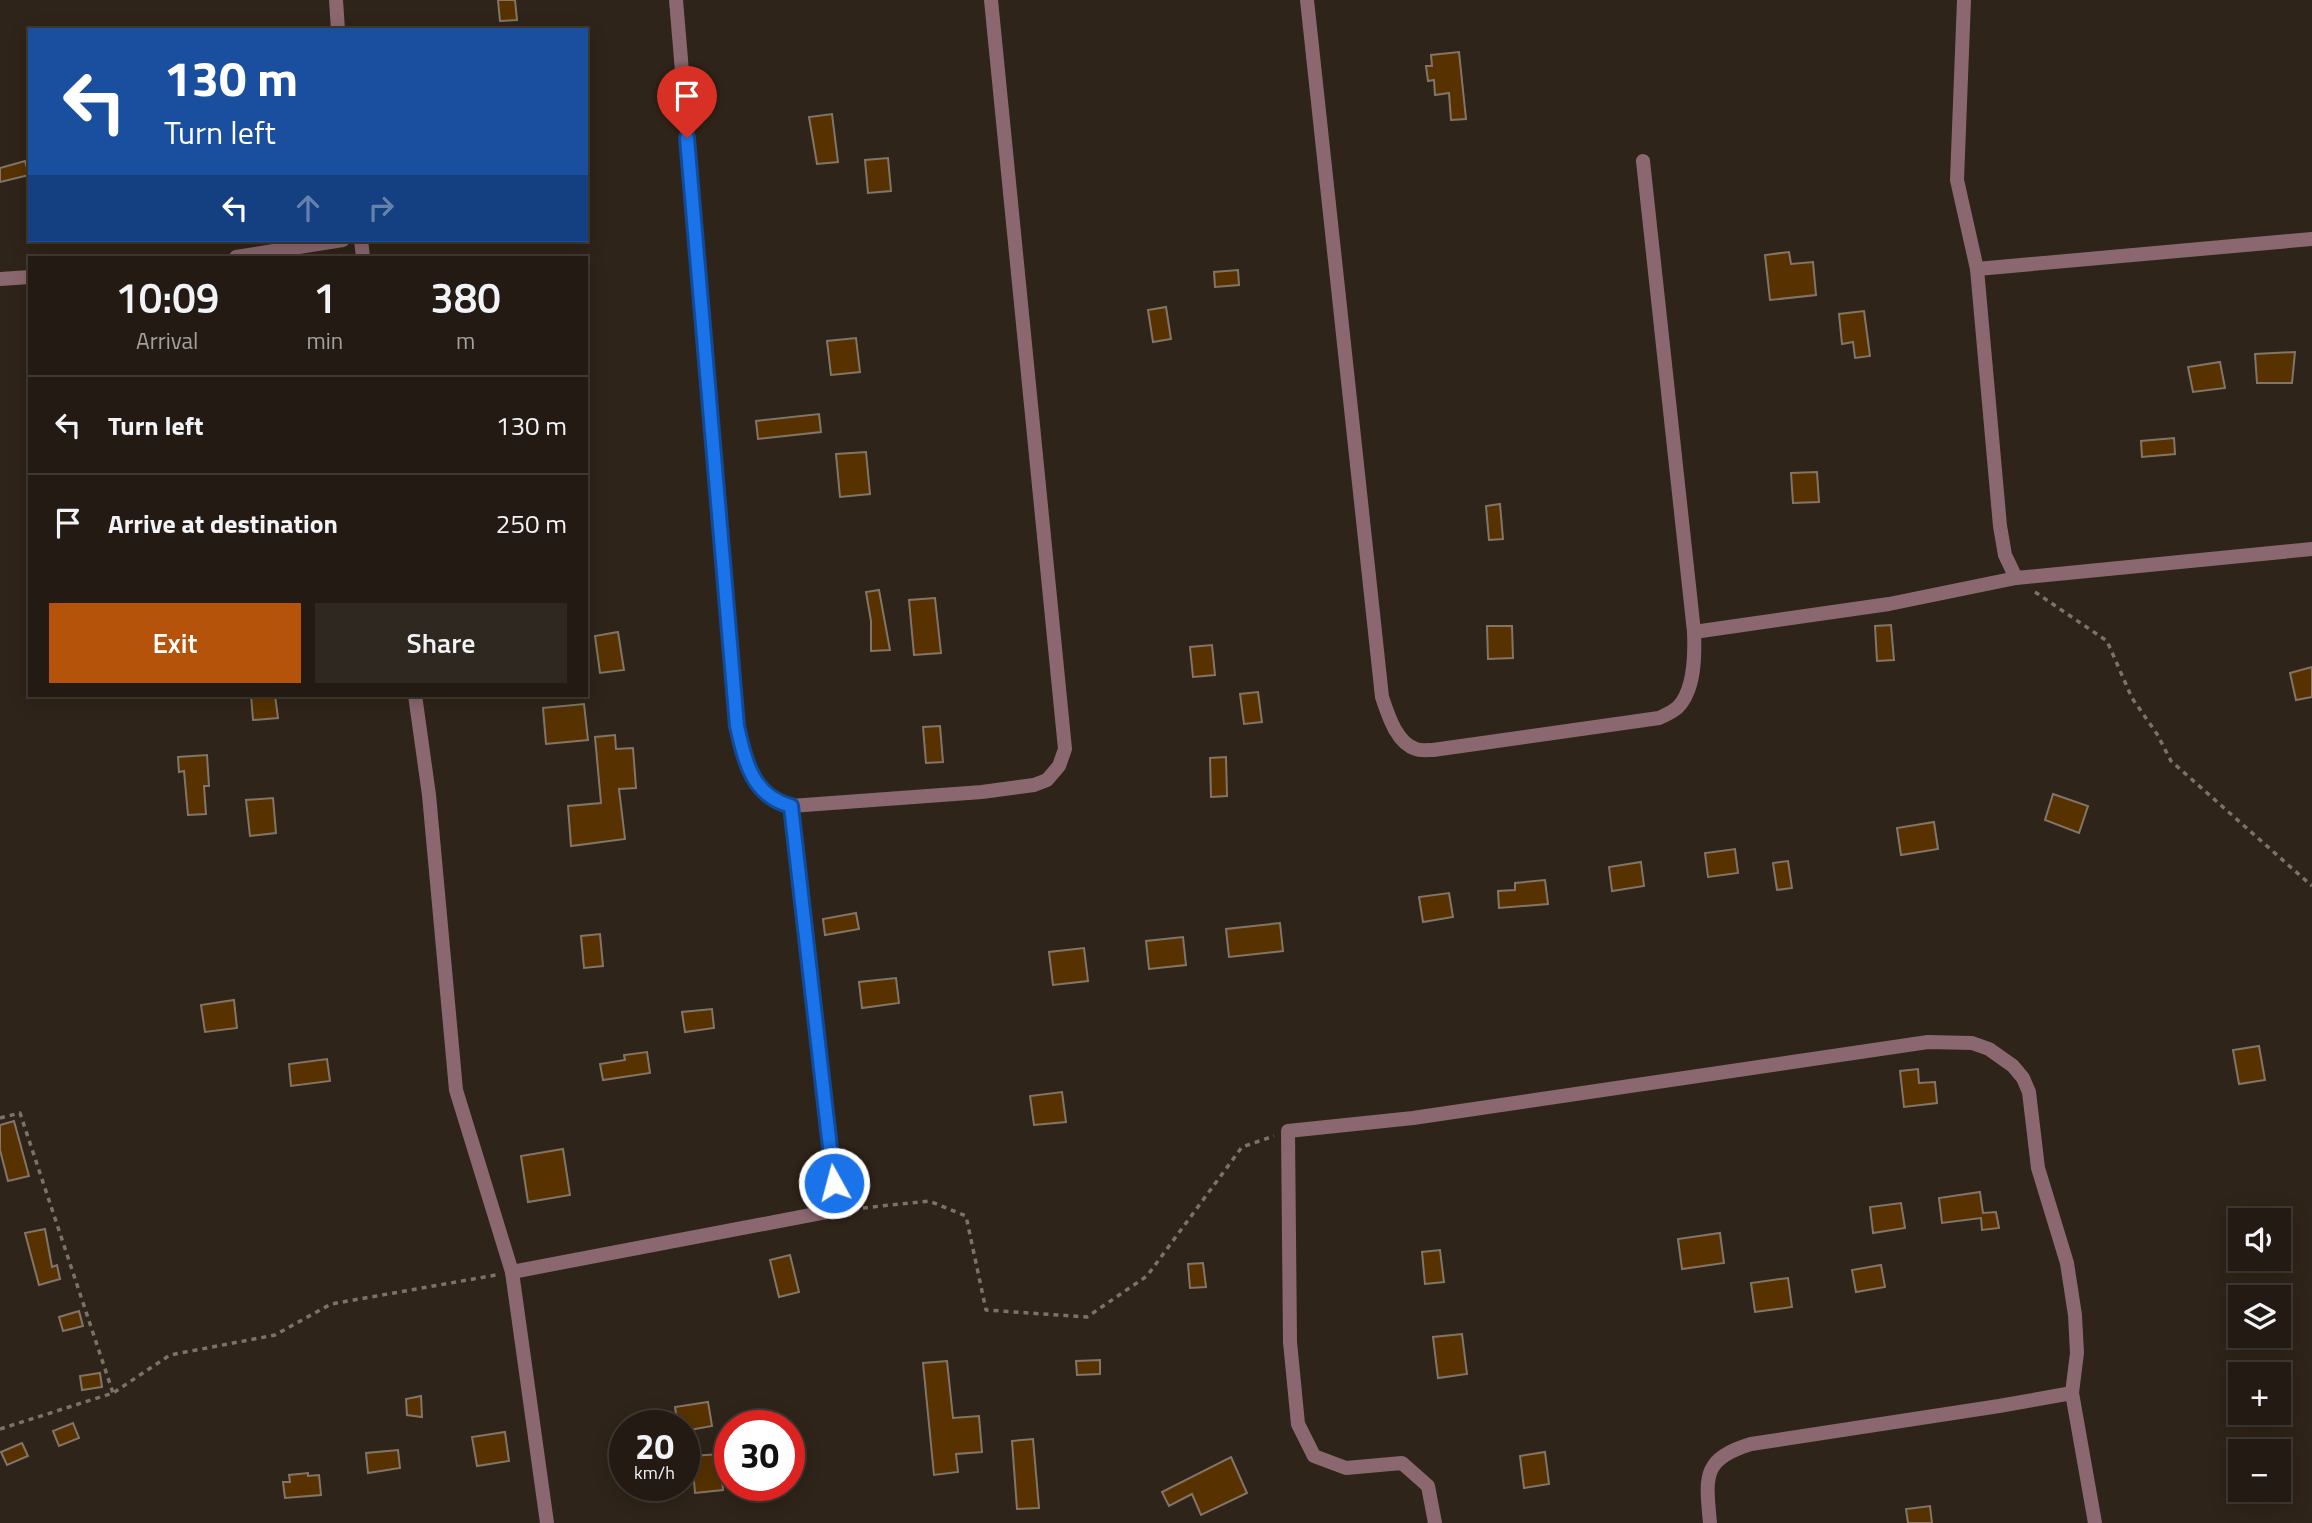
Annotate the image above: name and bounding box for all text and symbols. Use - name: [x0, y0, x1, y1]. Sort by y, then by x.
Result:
- text: 130 m: [164, 40, 298, 115]
- icon: left: [49, 56, 140, 147]
- pin: [657, 66, 717, 138]
- icon: arrive: [668, 77, 706, 115]
- text: Turn left: [164, 108, 276, 156]
- icon: left: [216, 189, 254, 227]
- icon: ahead: [289, 189, 327, 227]
- icon: right: [362, 189, 400, 227]
- text: 10:09: [115, 265, 219, 329]
- text: 1: [313, 265, 337, 329]
- text: 380: [430, 265, 501, 329]
- text: Arrival: [136, 323, 198, 358]
- text: min: [306, 323, 343, 358]
- text: m: [456, 323, 475, 358]
- icon: left: [49, 406, 87, 444]
- text: Turn left: [108, 406, 203, 445]
- text: 130 m: [496, 406, 567, 445]
- icon: arrive: [49, 504, 87, 542]
- text: Arrive at destination: [108, 504, 338, 543]
- text: 250 m: [496, 504, 567, 543]
- button: Exit: [49, 603, 301, 683]
- button: Share: [315, 603, 567, 683]
- position arrow: [797, 1146, 871, 1220]
- map controls: [2228, 1208, 2291, 1502]
- button: sound: [2228, 1208, 2291, 1271]
- button: layers: [2228, 1285, 2291, 1348]
- button: +: [2228, 1362, 2291, 1425]
- speed limit sign: 30: [714, 1410, 805, 1501]
- text: 20: [635, 1419, 674, 1473]
- button: −: [2228, 1439, 2291, 1502]
- text: km/h: [634, 1459, 675, 1486]

